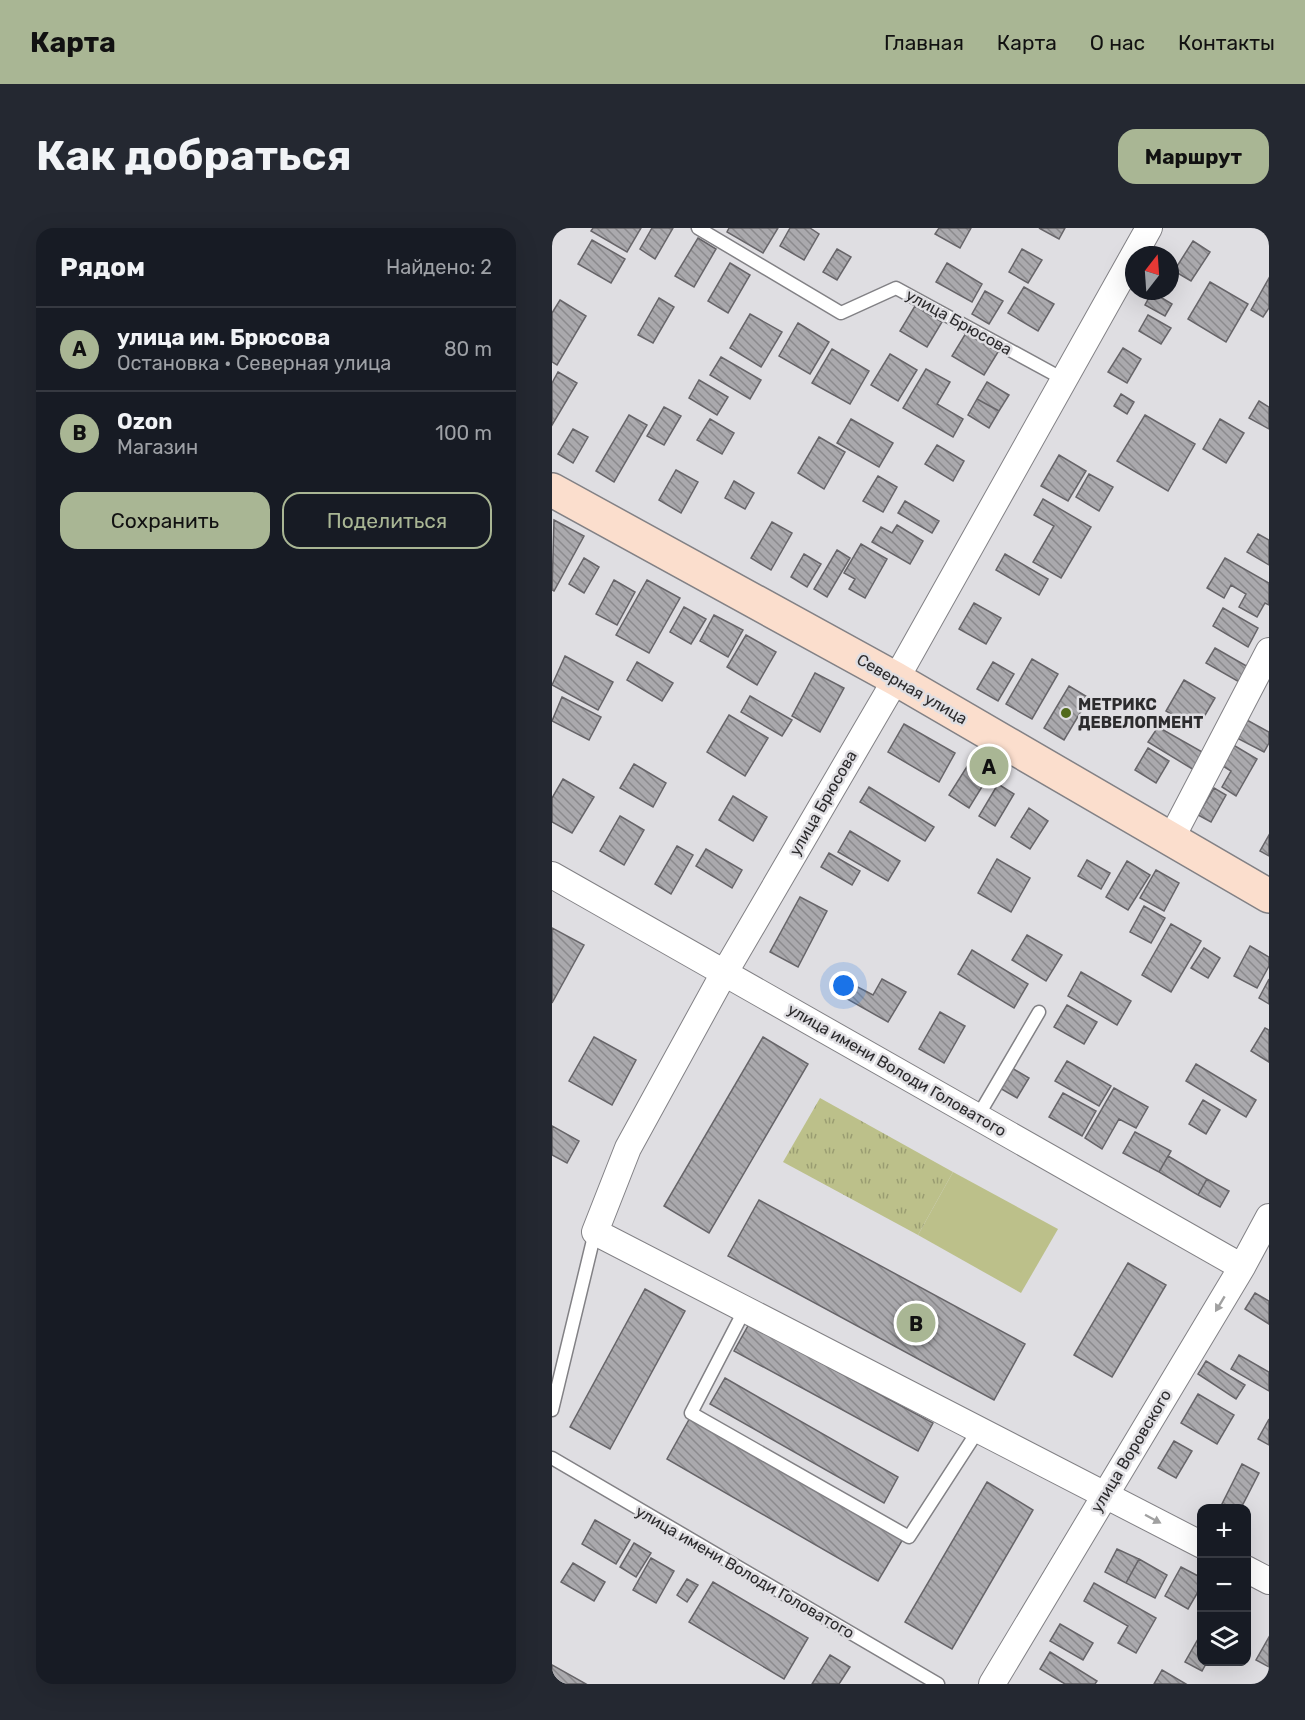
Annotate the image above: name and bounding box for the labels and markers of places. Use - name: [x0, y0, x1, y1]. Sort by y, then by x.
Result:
- place label: МЕТРИКС ДЕВЕЛОПМЕНТ: [1078, 695, 1203, 732]
- marker: МЕТРИКС ДЕВЕЛОПМЕНТ: [1059, 706, 1073, 720]
- pin: A: [970, 744, 1008, 788]
- pin: B: [896, 1300, 936, 1346]

